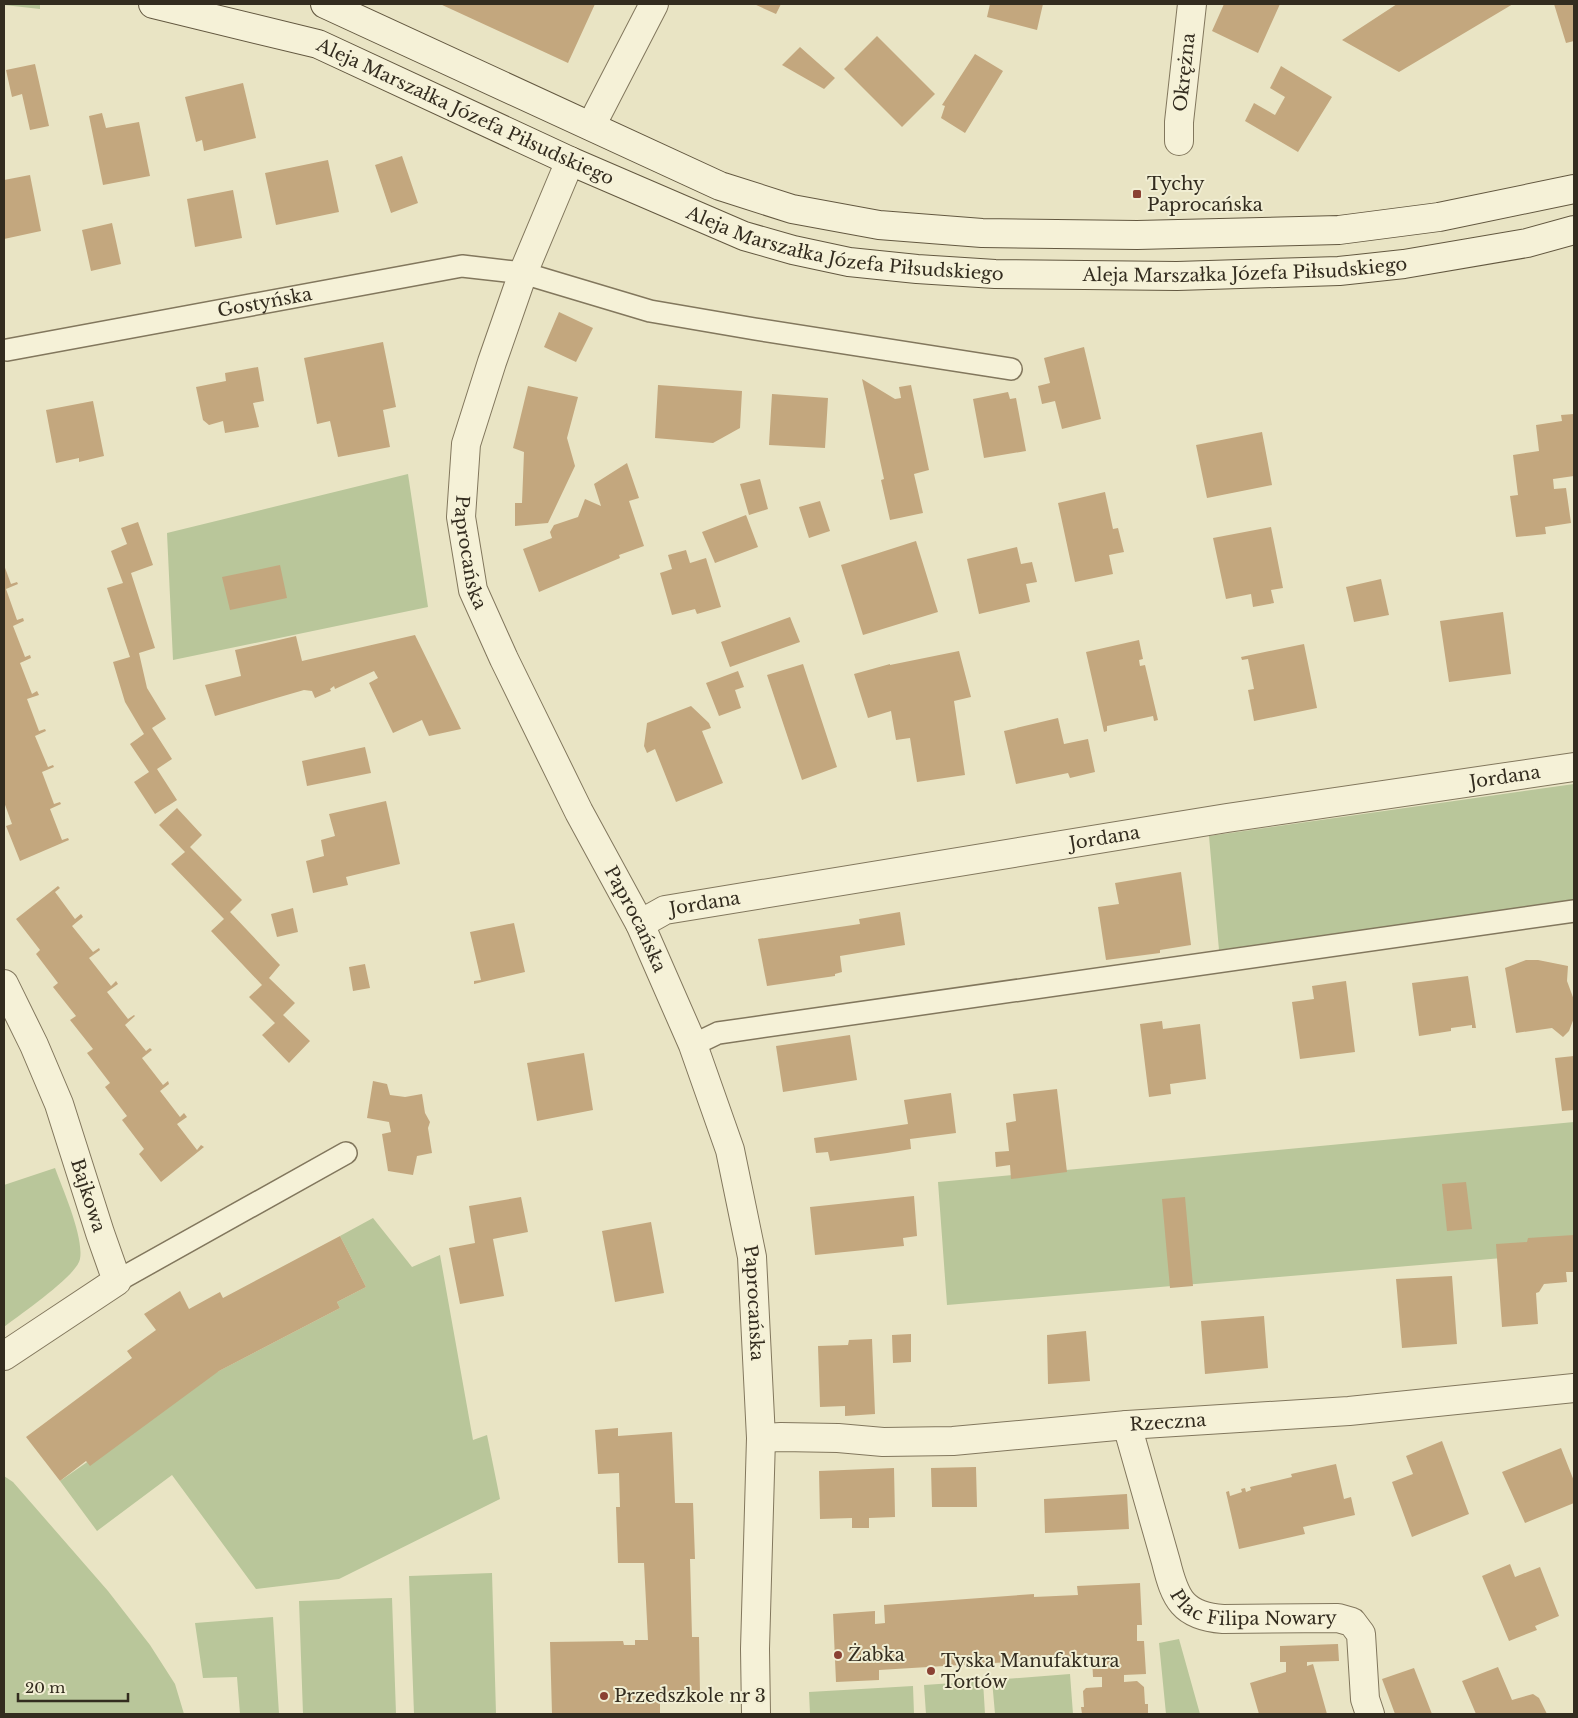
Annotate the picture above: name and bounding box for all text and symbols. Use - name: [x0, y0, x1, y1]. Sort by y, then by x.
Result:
- street label: Okrężna: [1169, 32, 1200, 113]
- street label: Aleja Marszałka Józefa Piłsudskiego: [312, 33, 617, 190]
- place label: Tychy Paprocańska: [1147, 173, 1263, 216]
- marker: Tychy Paprocańska: [1131, 188, 1143, 200]
- street label: Aleja Marszałka Józefa Piłsudskiego: [682, 201, 1004, 285]
- street label: Aleja Marszałka Józefa Piłsudskiego: [1082, 253, 1408, 287]
- street label: Gostyńska: [216, 283, 314, 322]
- street label: Paprocańska: [450, 494, 491, 613]
- street label: Jordana: [1466, 761, 1542, 794]
- street label: Jordana: [1066, 821, 1141, 855]
- street label: Paprocańska: [600, 862, 671, 976]
- street label: Jordana: [666, 887, 742, 920]
- street label: Bajkowa: [66, 1156, 110, 1235]
- street label: Paprocańska: [739, 1243, 768, 1361]
- street label: Rzeczna: [1129, 1409, 1207, 1436]
- street label: Plac Filipa Nowary: [1165, 1585, 1337, 1630]
- place label: Żabka: [848, 1643, 905, 1666]
- marker: Żabka: [832, 1649, 844, 1661]
- place label: Tyska Manufaktura Tortów: [941, 1650, 1120, 1693]
- marker: Tyska Manufaktura Tortów: [925, 1665, 937, 1677]
- scale bar: [18, 1670, 128, 1702]
- text: 20 m: [25, 1678, 65, 1697]
- place label: Przedszkole nr 3: [614, 1685, 766, 1707]
- marker: Przedszkole nr 3: [598, 1690, 610, 1702]

